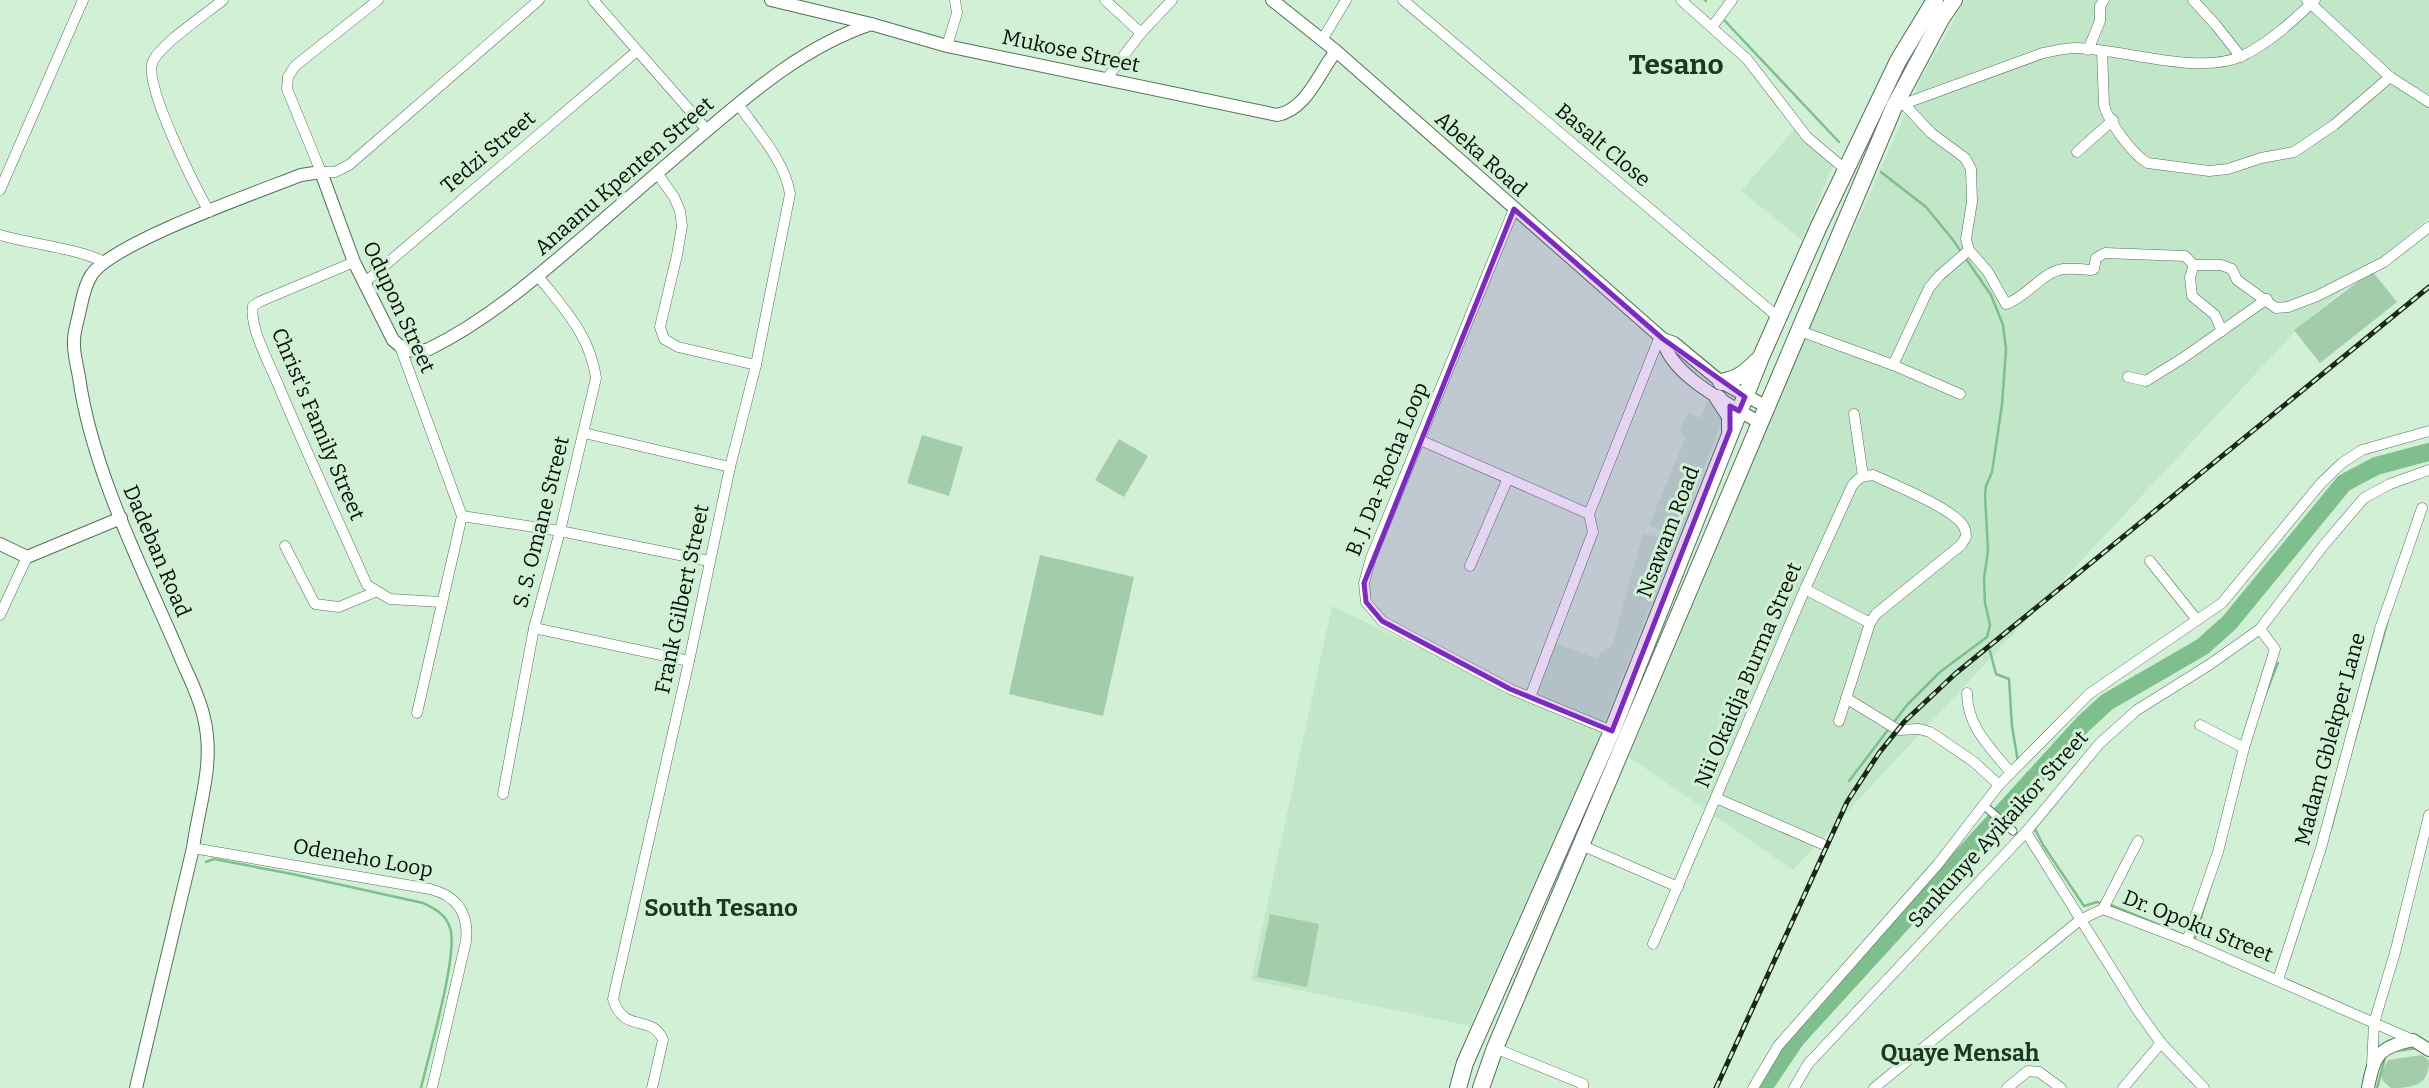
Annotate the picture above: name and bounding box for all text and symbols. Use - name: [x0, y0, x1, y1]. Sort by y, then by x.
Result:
- street label: Mukose Street: [1000, 24, 1143, 78]
- district label: Tesano: [1628, 48, 1724, 81]
- street label: Anaanu Kpenten Street: [529, 91, 719, 261]
- street label: Basalt Close: [1550, 98, 1656, 192]
- street label: Tedzi Street: [436, 105, 541, 199]
- street label: Abeka Road: [1430, 106, 1532, 202]
- street label: Odupon Street: [357, 237, 441, 377]
- street label: Christ's Family Street: [266, 324, 370, 524]
- street label: B. J. Da-Rocha Loop: [1340, 378, 1434, 560]
- street label: S. S. Omane Street: [507, 433, 575, 611]
- street label: Nsawam Road: [1631, 463, 1705, 601]
- street label: Dadeban Road: [118, 481, 196, 621]
- street label: Frank Gilbert Street: [649, 502, 715, 696]
- street label: Nii Okaidja Burma Street: [1689, 558, 1807, 791]
- street label: Madam Gblekper Lane: [2289, 630, 2371, 848]
- street label: Sankunye Ayikaikor Street: [1902, 725, 2094, 933]
- street label: Odeneho Loop: [291, 833, 435, 883]
- street label: Dr. Opoku Street: [2119, 884, 2277, 968]
- district label: South Tesano: [644, 894, 798, 922]
- district label: Quaye Mensah: [1881, 1039, 2040, 1067]

